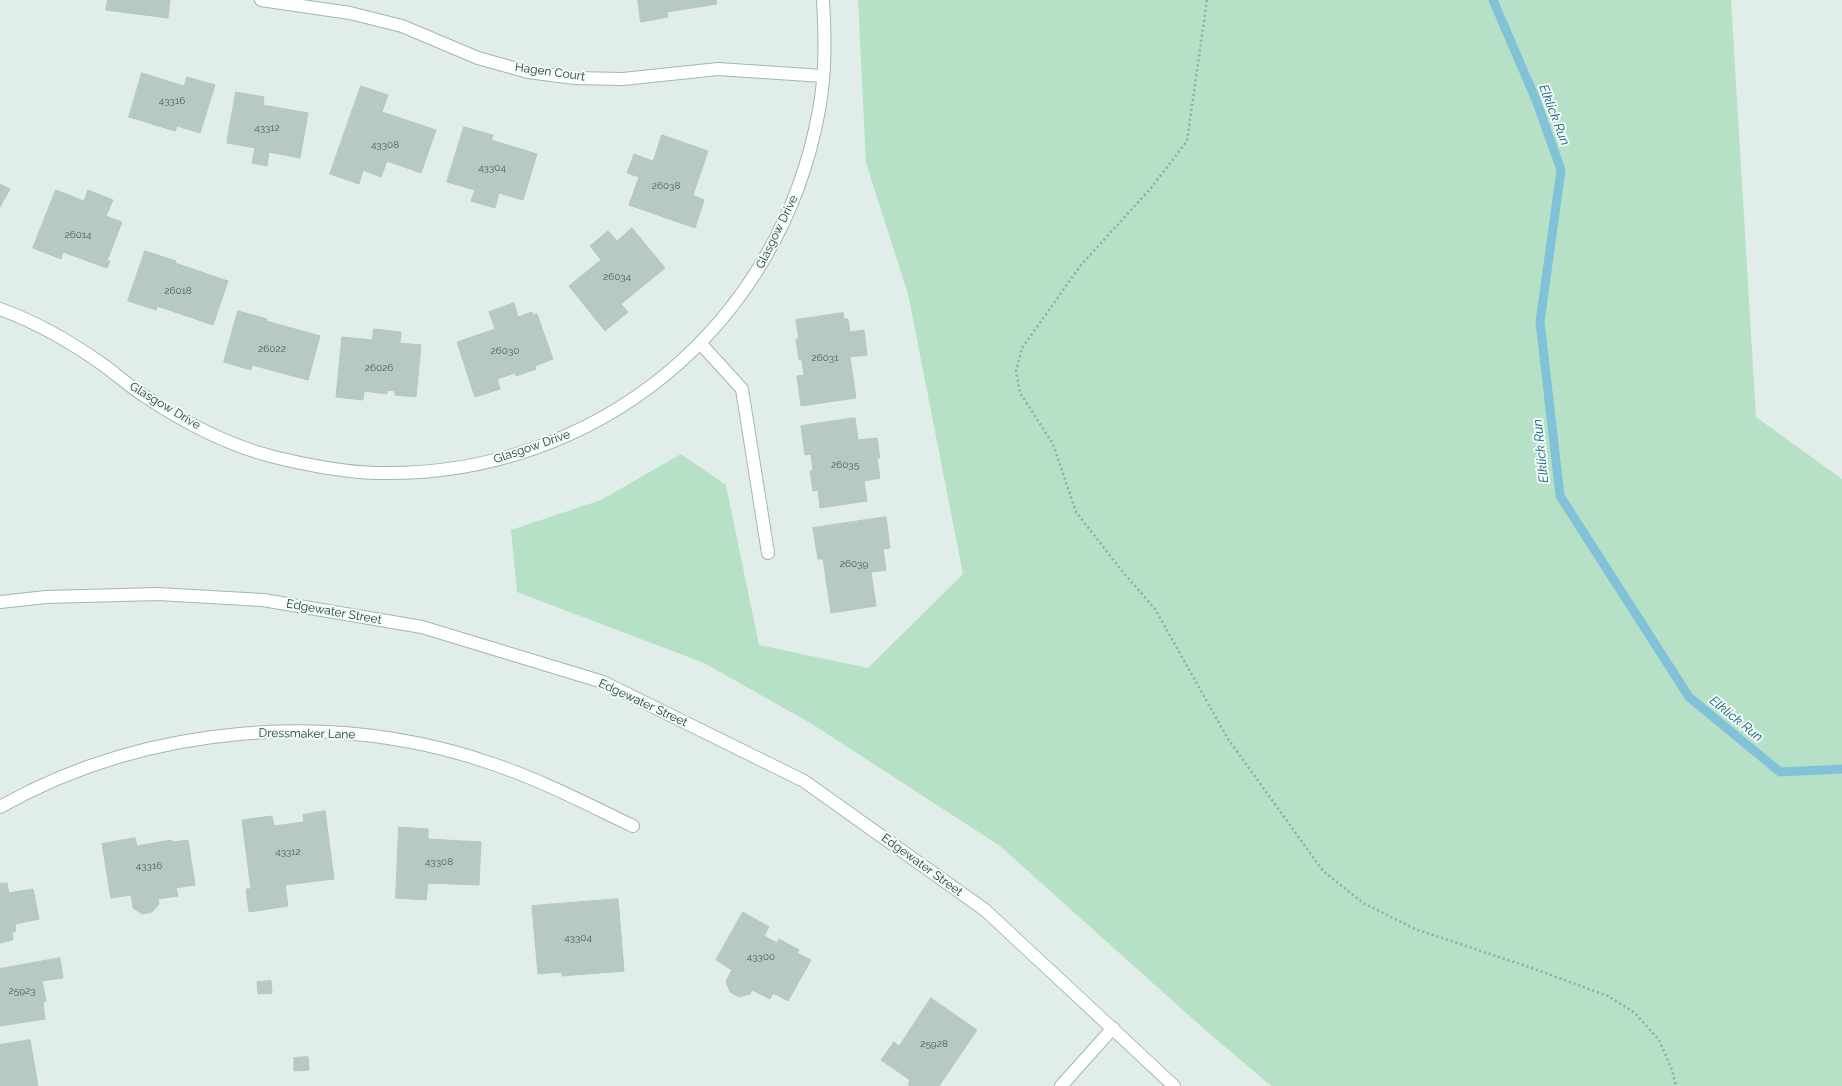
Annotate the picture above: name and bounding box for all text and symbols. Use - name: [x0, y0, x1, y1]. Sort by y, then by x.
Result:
- street label: Hagen Court: [514, 60, 586, 84]
- water label: Elklick Run: [1535, 82, 1573, 148]
- house number: 43316: [159, 95, 185, 107]
- house number: 43312: [254, 122, 280, 134]
- house number: 43308: [371, 139, 399, 151]
- house number: 43304: [478, 162, 506, 174]
- house number: 26038: [652, 180, 680, 192]
- street label: Glasgow Drive: [753, 193, 801, 271]
- house number: 26014: [64, 229, 92, 241]
- house number: 26034: [603, 271, 631, 283]
- house number: 26018: [164, 285, 192, 297]
- house number: 26022: [258, 343, 286, 355]
- house number: 26030: [491, 345, 519, 357]
- house number: 26031: [812, 352, 838, 364]
- house number: 26026: [365, 362, 393, 374]
- street label: Glasgow Drive: [127, 379, 203, 433]
- water label: Elklick Run: [1530, 418, 1552, 484]
- street label: Glasgow Drive: [492, 427, 572, 467]
- house number: 26035: [831, 459, 859, 471]
- house number: 26039: [840, 558, 868, 570]
- street label: Edgewater Street: [285, 597, 383, 627]
- street label: Edgewater Street: [596, 676, 690, 730]
- water label: Elklick Run: [1706, 693, 1766, 745]
- street label: Dressmaker Lane: [259, 726, 355, 742]
- street label: Edgewater Street: [879, 831, 965, 899]
- house number: 43312: [275, 846, 301, 858]
- house number: 43308: [425, 856, 453, 868]
- house number: 43316: [136, 860, 162, 872]
- house number: 43304: [564, 932, 592, 944]
- house number: 43300: [747, 951, 775, 963]
- house number: 25923: [8, 985, 36, 997]
- house number: 25928: [920, 1038, 948, 1050]

